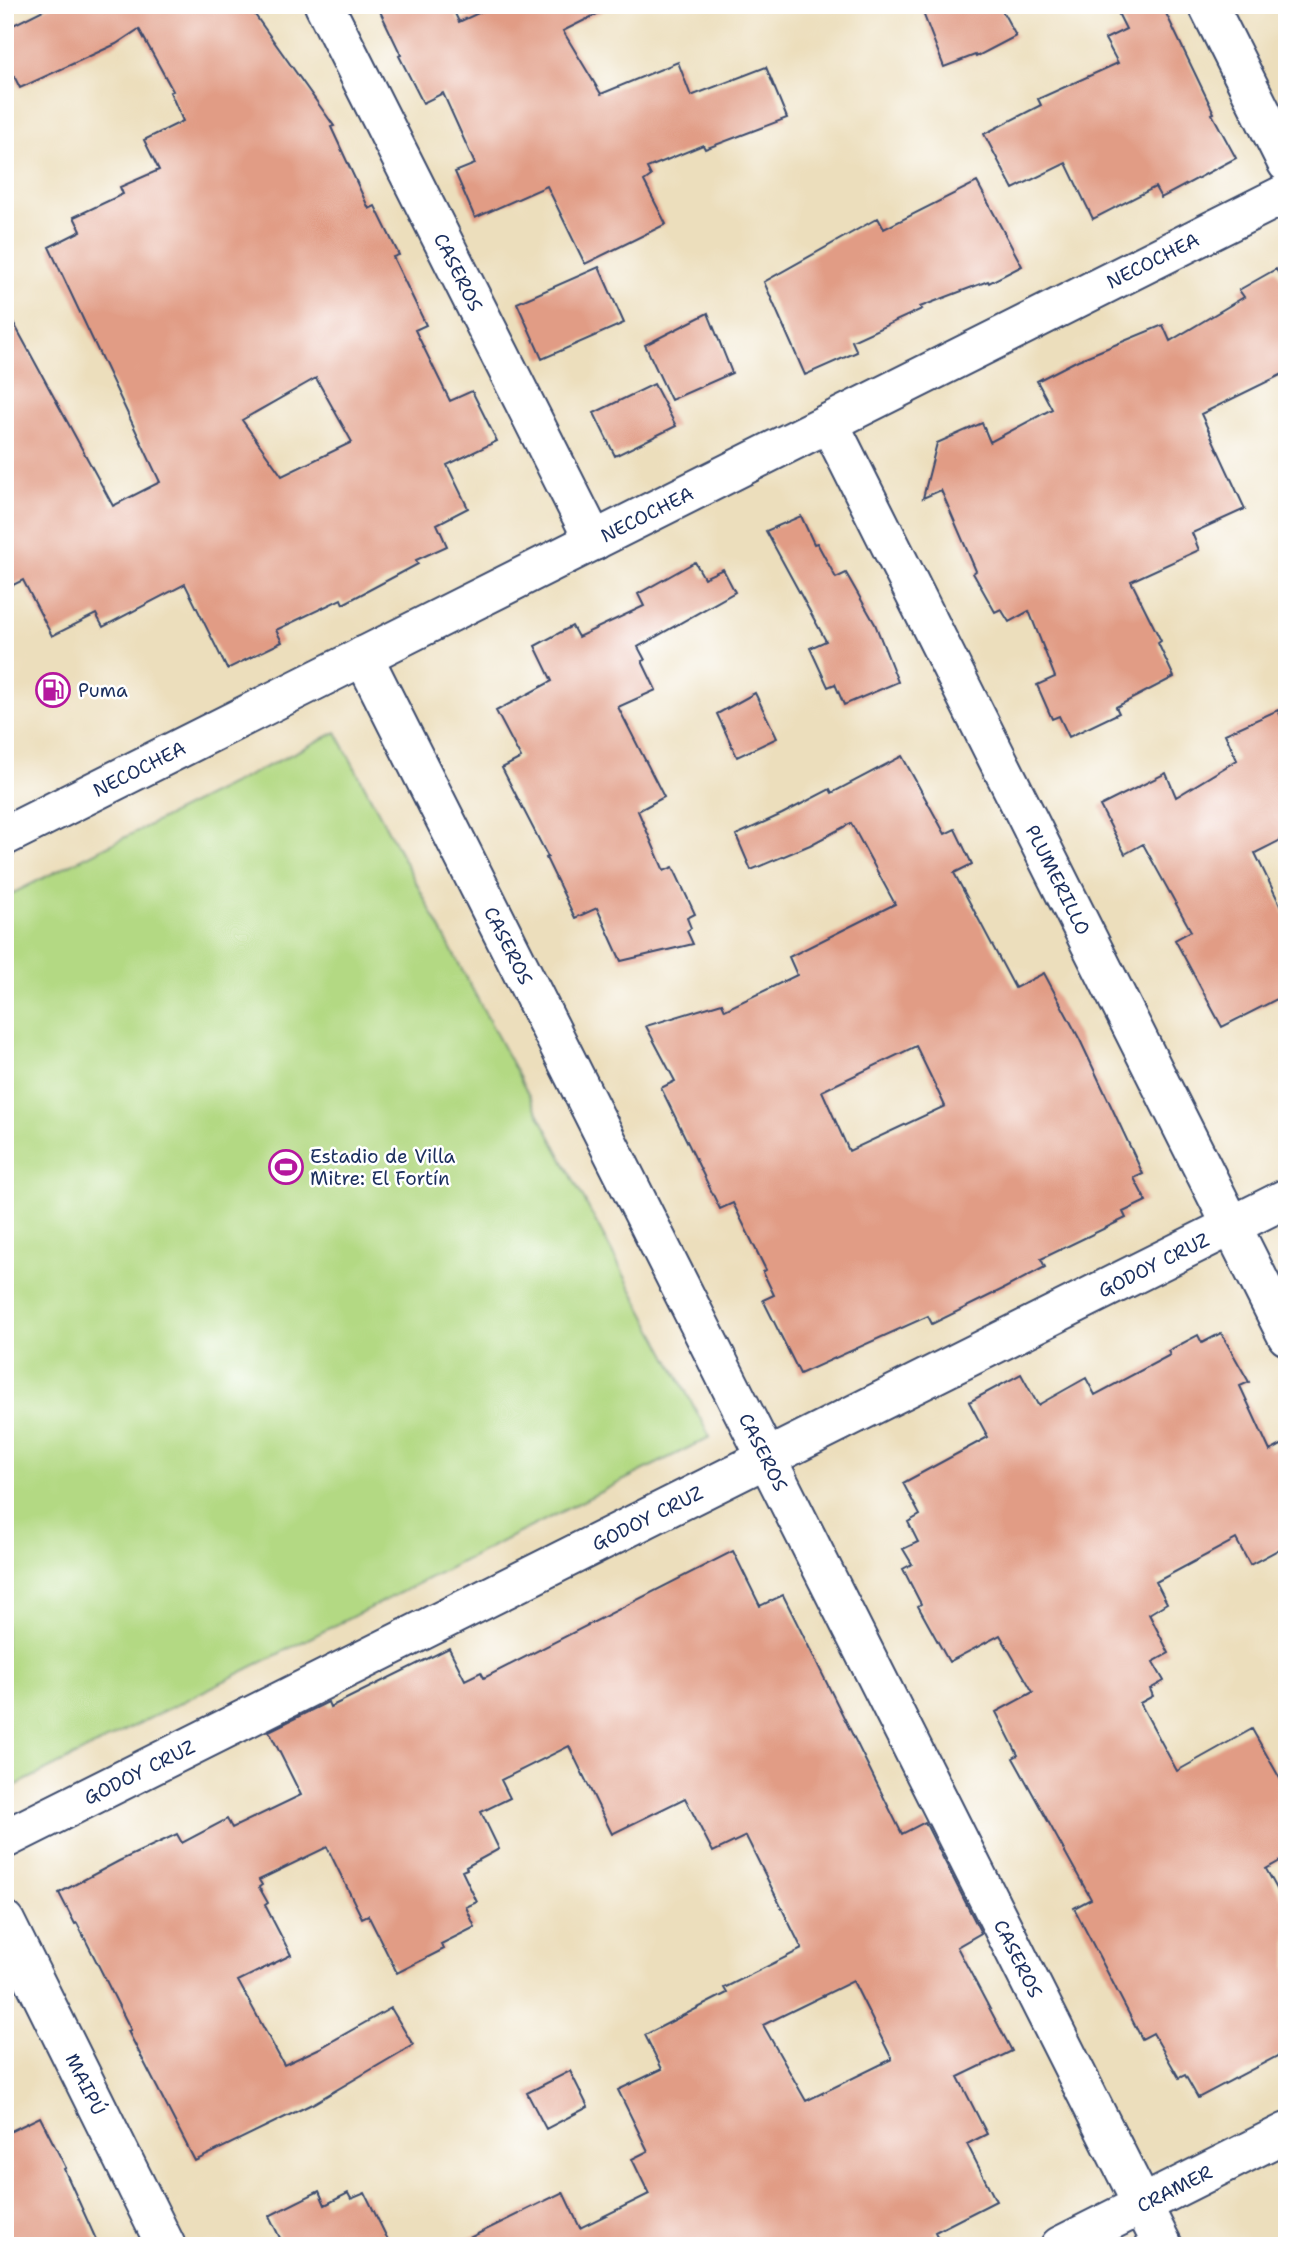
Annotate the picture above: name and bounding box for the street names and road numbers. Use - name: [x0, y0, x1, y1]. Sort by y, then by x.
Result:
- street label: NECOCHEA: [1102, 227, 1204, 295]
- street label: CASEROS: [428, 229, 488, 316]
- street label: NECOCHEA: [596, 481, 698, 548]
- street label: NECOCHEA: [89, 735, 190, 803]
- street label: PLUMERILLO: [1020, 821, 1096, 939]
- street label: CASEROS: [478, 902, 538, 989]
- street label: GODOY CRUZ: [1094, 1227, 1213, 1303]
- street label: CASEROS: [733, 1409, 793, 1495]
- street label: GODOY CRUZ: [588, 1480, 707, 1557]
- street label: GODOY CRUZ: [80, 1734, 199, 1811]
- street label: CASEROS: [988, 1915, 1048, 2002]
- street label: MAIPÚ: [60, 2049, 112, 2119]
- street label: CRAMER: [1133, 2160, 1216, 2218]

